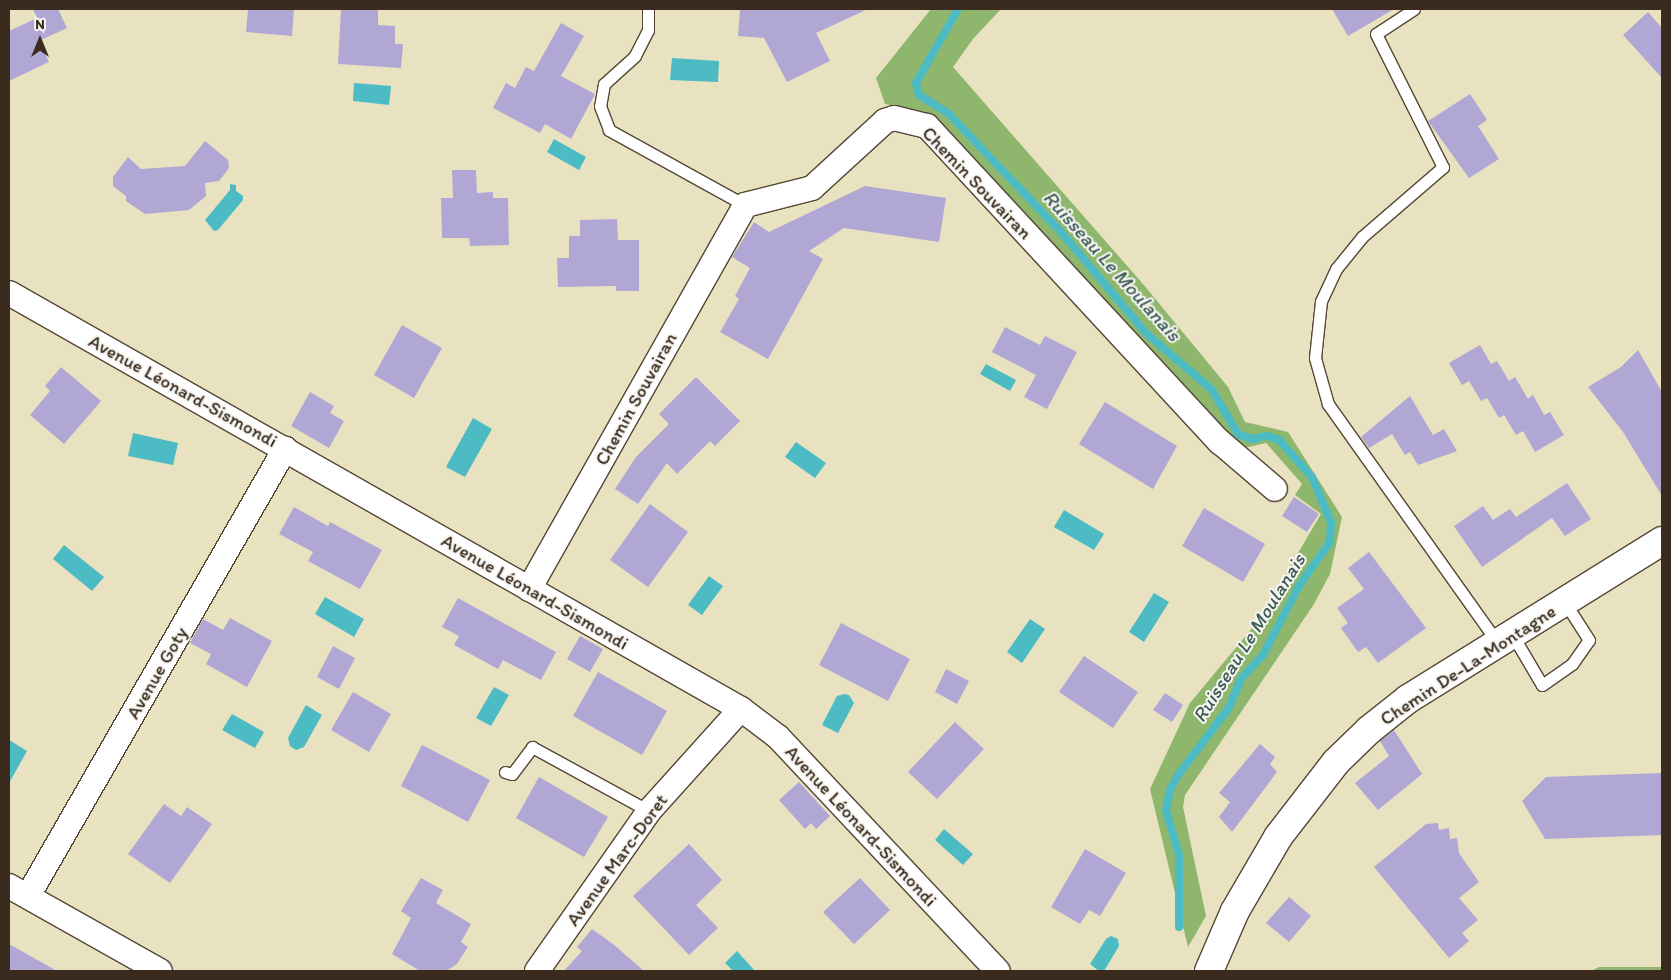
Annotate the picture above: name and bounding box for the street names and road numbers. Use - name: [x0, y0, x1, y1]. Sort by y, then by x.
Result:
- street label: Chemin Souvairan: [917, 122, 1037, 244]
- street label: Chemin Souvairan: [590, 329, 682, 469]
- street label: Avenue Léonard-Sismondi: [85, 330, 281, 452]
- street label: Avenue Léonard-Sismondi: [437, 529, 633, 655]
- street label: Chemin De-La-Montagne: [1376, 600, 1560, 730]
- street label: Avenue Goty: [122, 623, 192, 723]
- street label: Avenue Léonard-Sismondi: [780, 741, 942, 911]
- street label: Avenue Marc-Doret: [561, 789, 673, 931]

